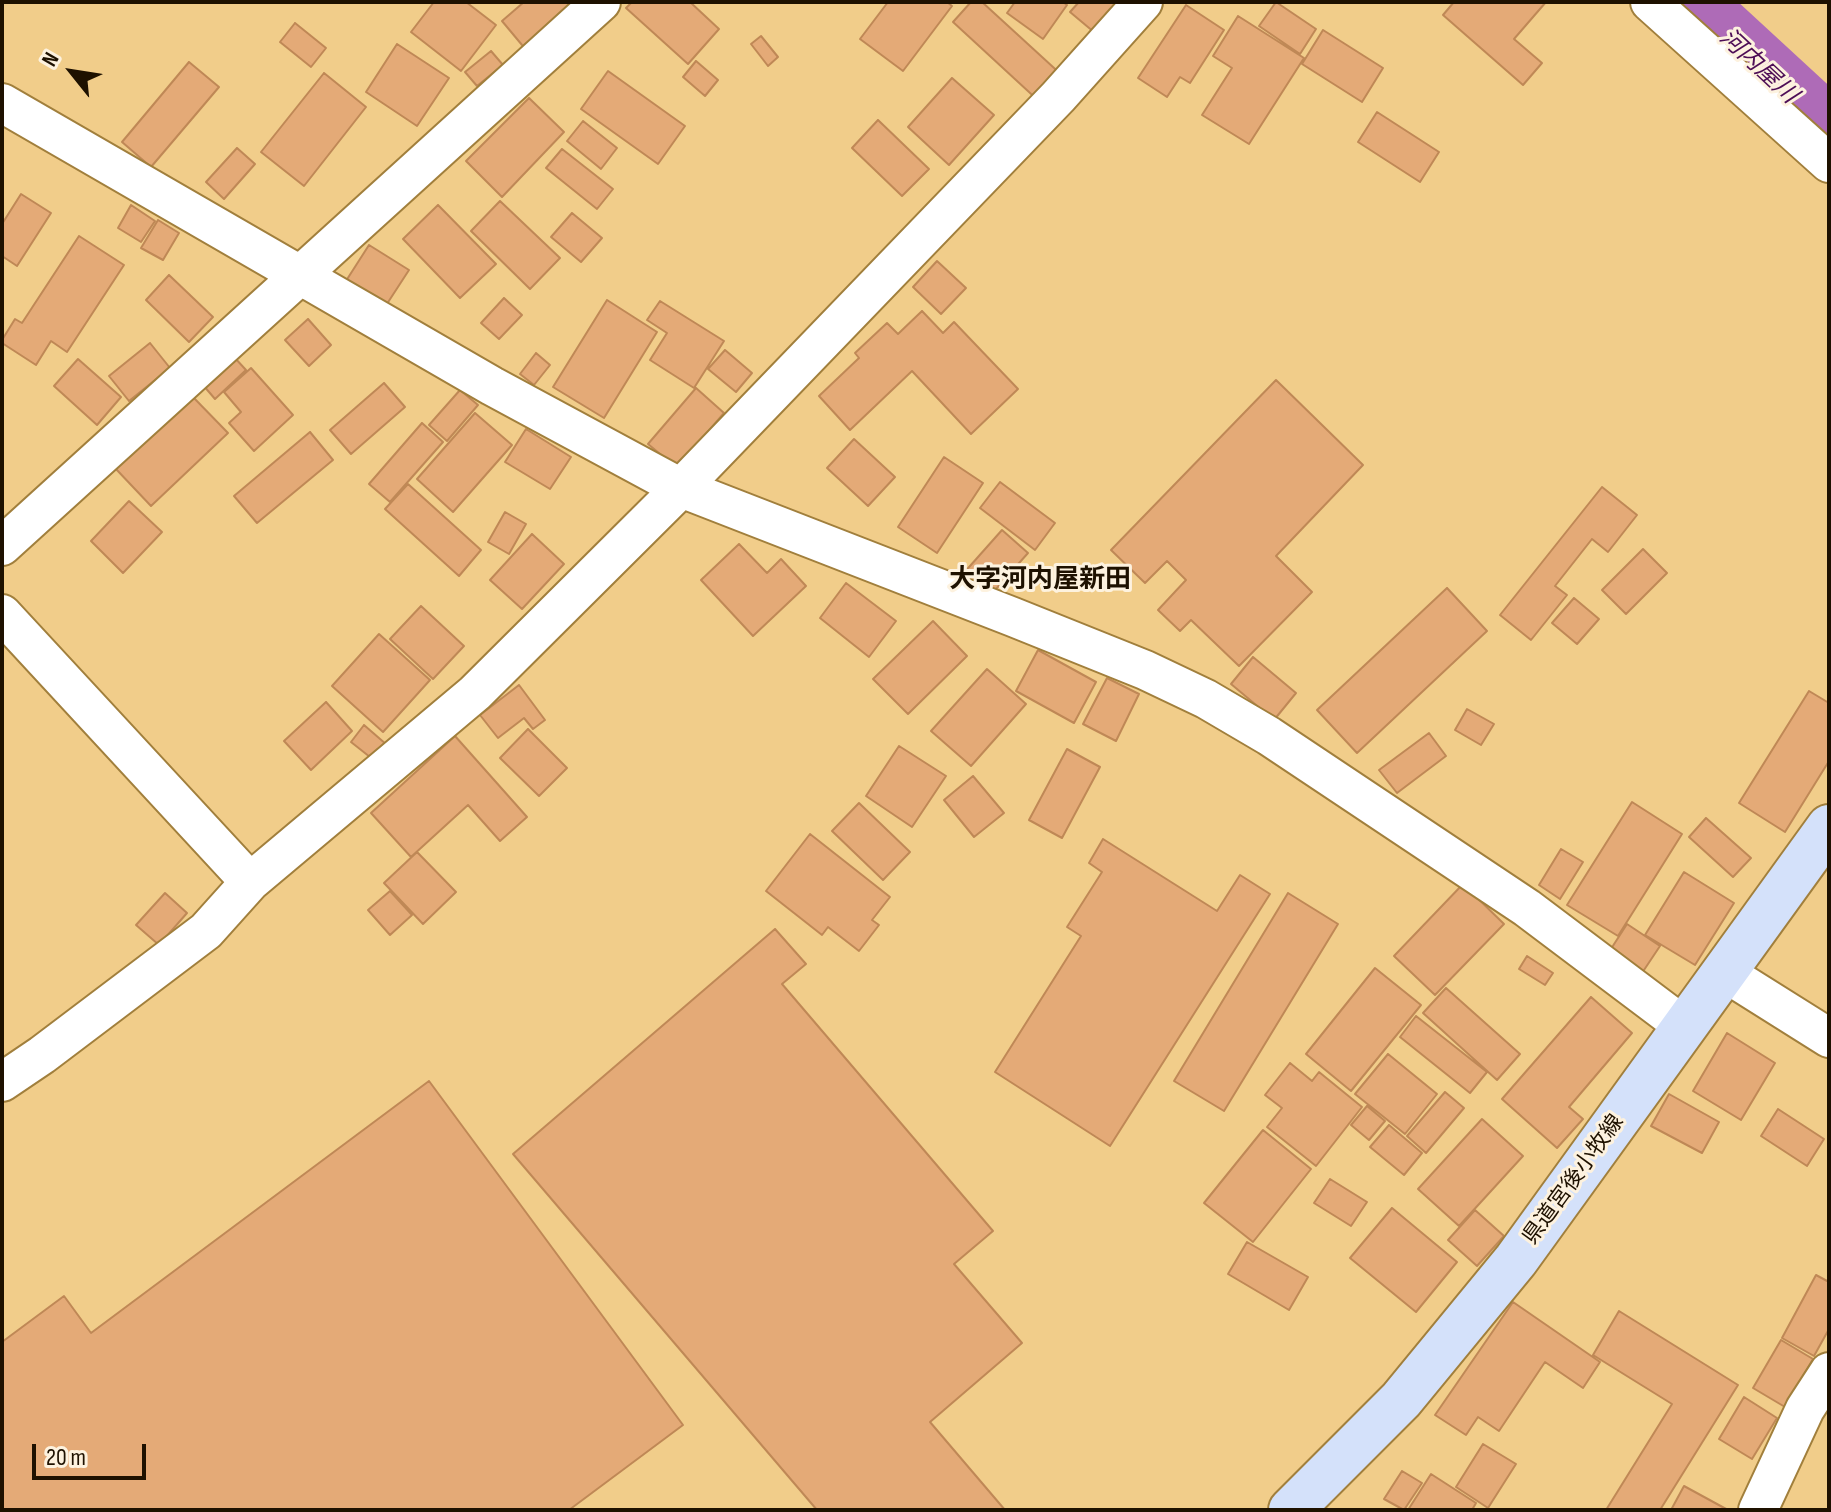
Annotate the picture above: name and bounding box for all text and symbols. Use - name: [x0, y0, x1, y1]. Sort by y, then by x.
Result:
- water label: 河内屋川: [1713, 24, 1803, 110]
- north arrow: [32, 32, 112, 112]
- text: N: [36, 48, 65, 72]
- district label: 大字河内屋新田: [949, 564, 1131, 596]
- street label: 県道宮後小牧線: [1518, 1110, 1630, 1250]
- scale bar: [36, 1428, 150, 1478]
- text: 20 m: [46, 1443, 86, 1472]

